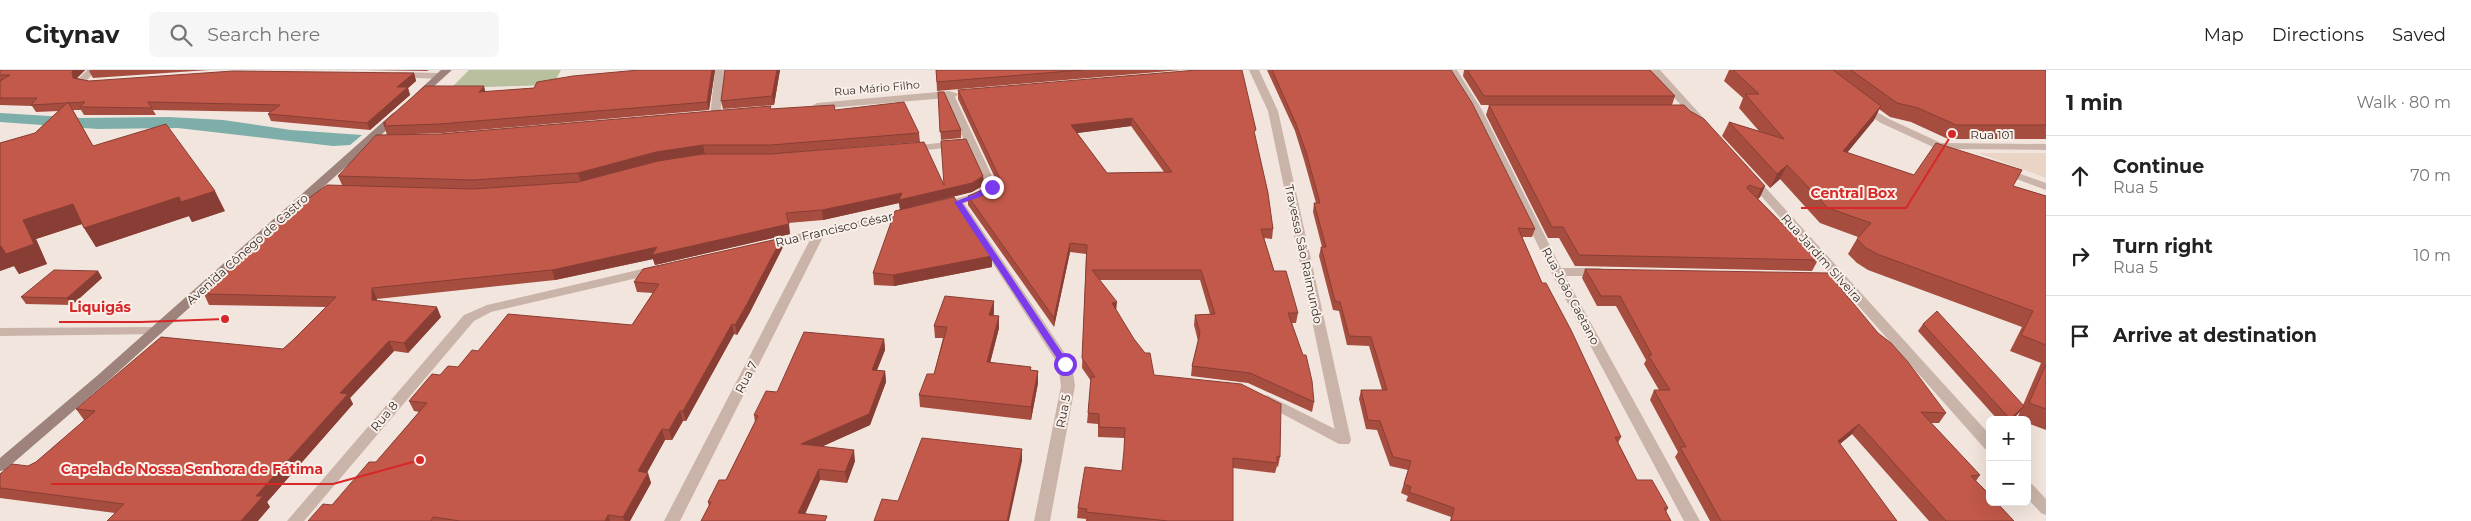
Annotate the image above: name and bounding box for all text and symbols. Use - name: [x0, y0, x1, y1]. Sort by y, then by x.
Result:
- search box: [149, 12, 499, 57]
- text: Citynav: [25, 20, 119, 49]
- icon: search: [167, 21, 195, 49]
- text: Search here: [207, 23, 320, 46]
- text: Map: [2204, 24, 2244, 46]
- text: Directions: [2272, 24, 2364, 46]
- text: Saved: [2392, 24, 2446, 46]
- street label: Rua Mário Filho: [834, 77, 921, 99]
- text: 1 min: [2066, 90, 2123, 115]
- text: Walk · 80 m: [2356, 93, 2451, 112]
- street label: Rua 101: [1970, 127, 2014, 142]
- text: Continue: [2113, 155, 2204, 178]
- icon: ahead: [2066, 162, 2094, 190]
- text: 70 m: [2410, 166, 2451, 185]
- route end: [981, 176, 1004, 199]
- text: Rua 5: [2113, 178, 2158, 197]
- callout: Central Box: [1801, 179, 1906, 208]
- street label: Travessa São Raimundo: [1282, 183, 1326, 325]
- text: Central Box: [1811, 184, 1896, 202]
- street label: Avenida Cônego de Castro: [183, 190, 311, 308]
- street label: Rua Francisco César: [774, 208, 894, 250]
- street label: Rua Jardim Silveira: [1778, 211, 1866, 305]
- text: Turn right: [2113, 235, 2213, 258]
- icon: right: [2066, 242, 2094, 270]
- street label: Rua João Caetano: [1539, 245, 1603, 347]
- text: 10 m: [2413, 246, 2451, 265]
- text: Rua 5: [2113, 258, 2158, 277]
- callout: Liquigás: [59, 293, 141, 322]
- text: Liquigás: [69, 298, 132, 316]
- icon: arrive: [2066, 322, 2094, 350]
- text: Arrive at destination: [2113, 324, 2317, 347]
- route start: [1054, 353, 1077, 376]
- street label: Rua 7: [732, 358, 760, 396]
- street label: Rua 5: [1052, 393, 1074, 429]
- street label: Rua 8: [367, 398, 401, 434]
- map controls: [1986, 416, 2031, 506]
- button: +: [1986, 416, 2031, 461]
- callout: Capela de Nossa Senhora de Fátima: [51, 455, 333, 484]
- text: Capela de Nossa Senhora de Fátima: [61, 460, 323, 478]
- button: −: [1986, 461, 2031, 506]

